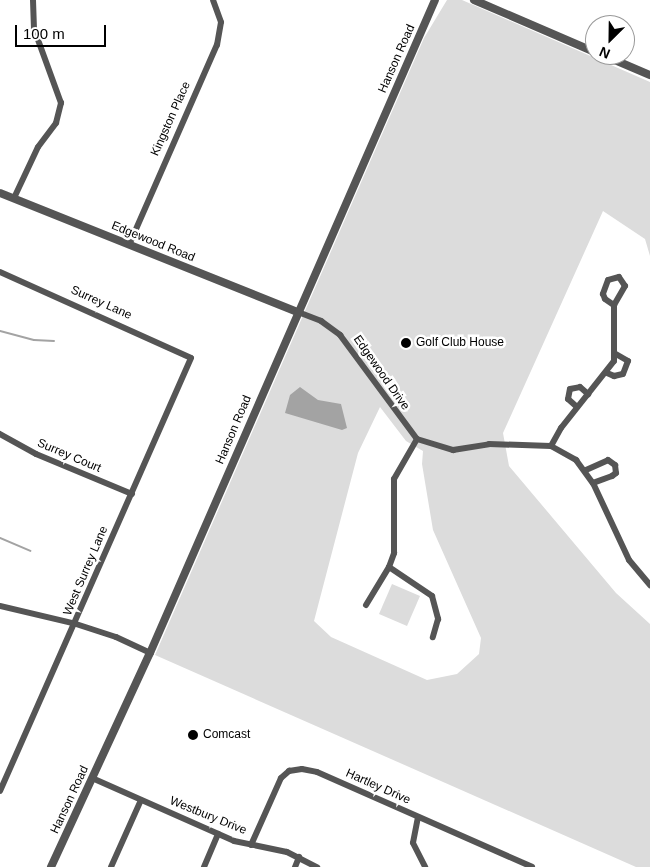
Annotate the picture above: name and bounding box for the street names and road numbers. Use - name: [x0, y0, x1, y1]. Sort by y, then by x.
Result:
- street label: Hanson Road: [375, 23, 419, 95]
- street label: Kingston Place: [148, 80, 194, 158]
- street label: Edgewood Road: [109, 219, 197, 265]
- street label: Surrey Lane: [68, 283, 134, 323]
- street label: Edgewood Drive: [350, 333, 412, 413]
- street label: Hanson Road: [213, 393, 255, 467]
- street label: Surrey Court: [35, 436, 103, 476]
- street label: West Surrey Lane: [61, 524, 111, 618]
- street label: Hanson Road: [48, 764, 92, 836]
- street label: Hartley Drive: [343, 766, 413, 808]
- street label: Westbury Drive: [167, 794, 249, 838]

